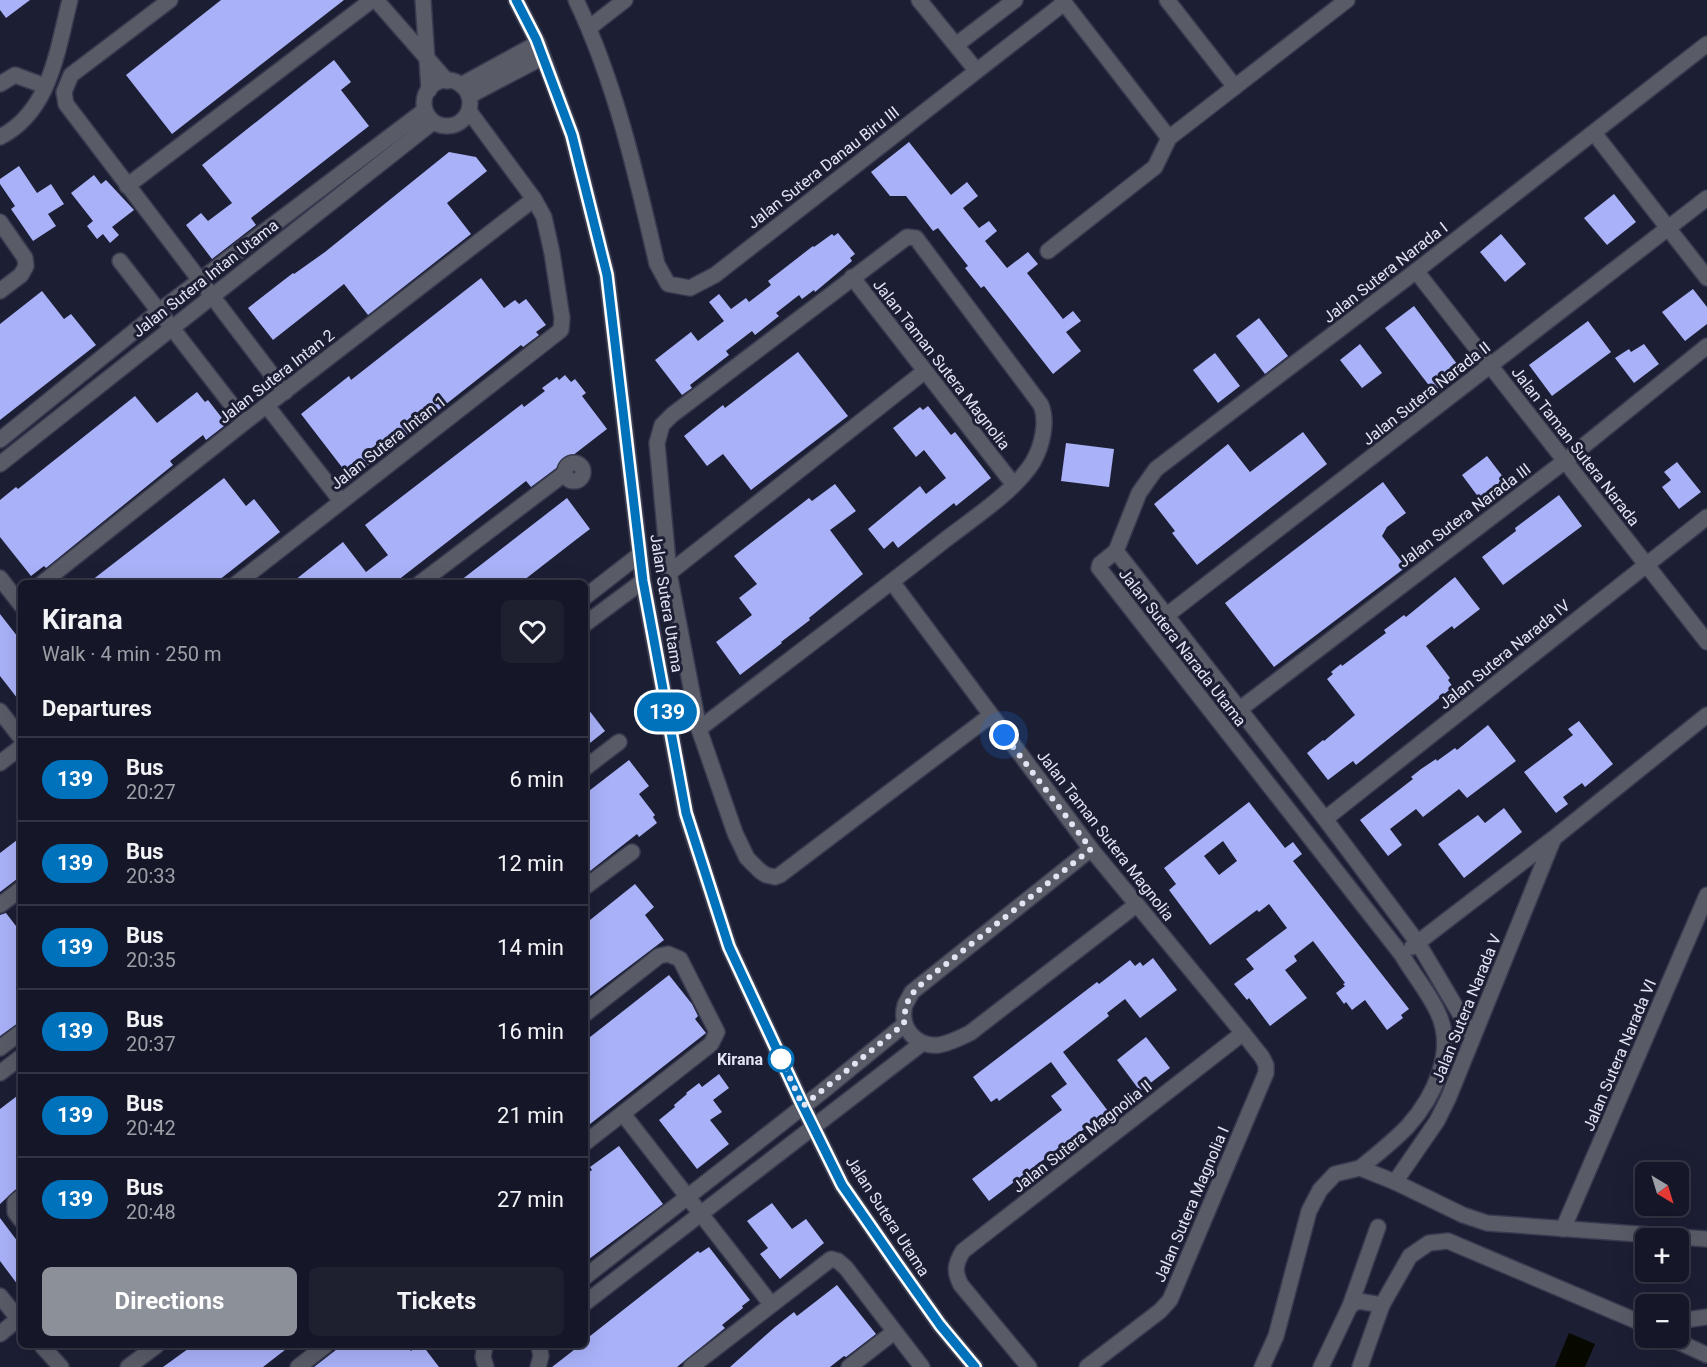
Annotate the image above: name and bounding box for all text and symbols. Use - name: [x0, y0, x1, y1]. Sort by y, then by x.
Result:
- street label: Jalan Sutera Danau Biru III: [744, 102, 903, 233]
- street label: Jalan Sutera Intan Utama: [129, 216, 282, 341]
- street label: Jalan Sutera Narada I: [1319, 218, 1451, 327]
- street label: Jalan Taman Sutera Magnolia: [869, 275, 1014, 453]
- street label: Jalan Sutera Intan 2: [215, 325, 338, 427]
- street label: Jalan Sutera Narada II: [1359, 338, 1494, 449]
- street label: Jalan Taman Sutera Narada: [1507, 363, 1644, 530]
- street label: Jalan Sutera Intan 1: [327, 391, 450, 493]
- street label: Jalan Sutera Narada III: [1394, 459, 1534, 572]
- street label: Jalan Sutera Utama: [646, 533, 687, 674]
- street label: Jalan Sutera Narada Utama: [1115, 564, 1250, 730]
- street label: Jalan Sutera Narada IV: [1435, 596, 1574, 713]
- button: heart: [501, 600, 564, 663]
- text: Kirana: [42, 603, 123, 636]
- text: Walk · 4 min · 250 m: [42, 642, 221, 666]
- line badge: 139: [632, 692, 702, 732]
- text: Departures: [42, 696, 152, 721]
- text: 139: [649, 700, 685, 724]
- your location: [989, 720, 1019, 750]
- street label: Jalan Taman Sutera Magnolia: [1033, 746, 1178, 924]
- text: Bus: [126, 755, 164, 780]
- text: 139: [57, 767, 93, 791]
- text: 6 min: [509, 767, 564, 792]
- text: 20:27: [126, 780, 176, 804]
- text: Bus: [126, 839, 164, 864]
- text: 139: [57, 851, 93, 875]
- text: 12 min: [497, 851, 564, 876]
- text: 20:33: [126, 864, 176, 888]
- text: Bus: [126, 923, 164, 948]
- street label: Jalan Sutera Narada V: [1428, 931, 1505, 1085]
- text: 139: [57, 935, 93, 959]
- text: 14 min: [497, 935, 564, 960]
- text: 20:35: [126, 948, 176, 972]
- street label: Jalan Sutera Narada VI: [1579, 976, 1660, 1134]
- text: Bus: [126, 1007, 164, 1032]
- text: 139: [57, 1019, 93, 1043]
- text: 16 min: [497, 1019, 564, 1044]
- text: 20:37: [126, 1032, 176, 1056]
- marker: Kirana: [768, 1046, 794, 1072]
- place label: Kirana: [717, 1050, 763, 1069]
- street label: Jalan Sutera Magnolia II: [1009, 1076, 1156, 1197]
- text: Bus: [126, 1091, 164, 1116]
- text: 139: [57, 1103, 93, 1127]
- text: 21 min: [497, 1103, 564, 1128]
- text: 20:42: [126, 1116, 176, 1140]
- street label: Jalan Sutera Magnolia I: [1150, 1124, 1233, 1285]
- street label: Jalan Sutera Utama: [842, 1152, 934, 1280]
- north arrow: [1635, 1162, 1689, 1216]
- map controls: [1635, 1162, 1689, 1348]
- text: Bus: [126, 1175, 164, 1200]
- text: 139: [57, 1187, 93, 1211]
- text: 27 min: [497, 1187, 564, 1212]
- text: 20:48: [126, 1200, 176, 1224]
- button: +: [1635, 1228, 1689, 1282]
- button: Directions: [42, 1267, 297, 1336]
- button: Tickets: [309, 1267, 564, 1336]
- button: −: [1635, 1294, 1689, 1348]

